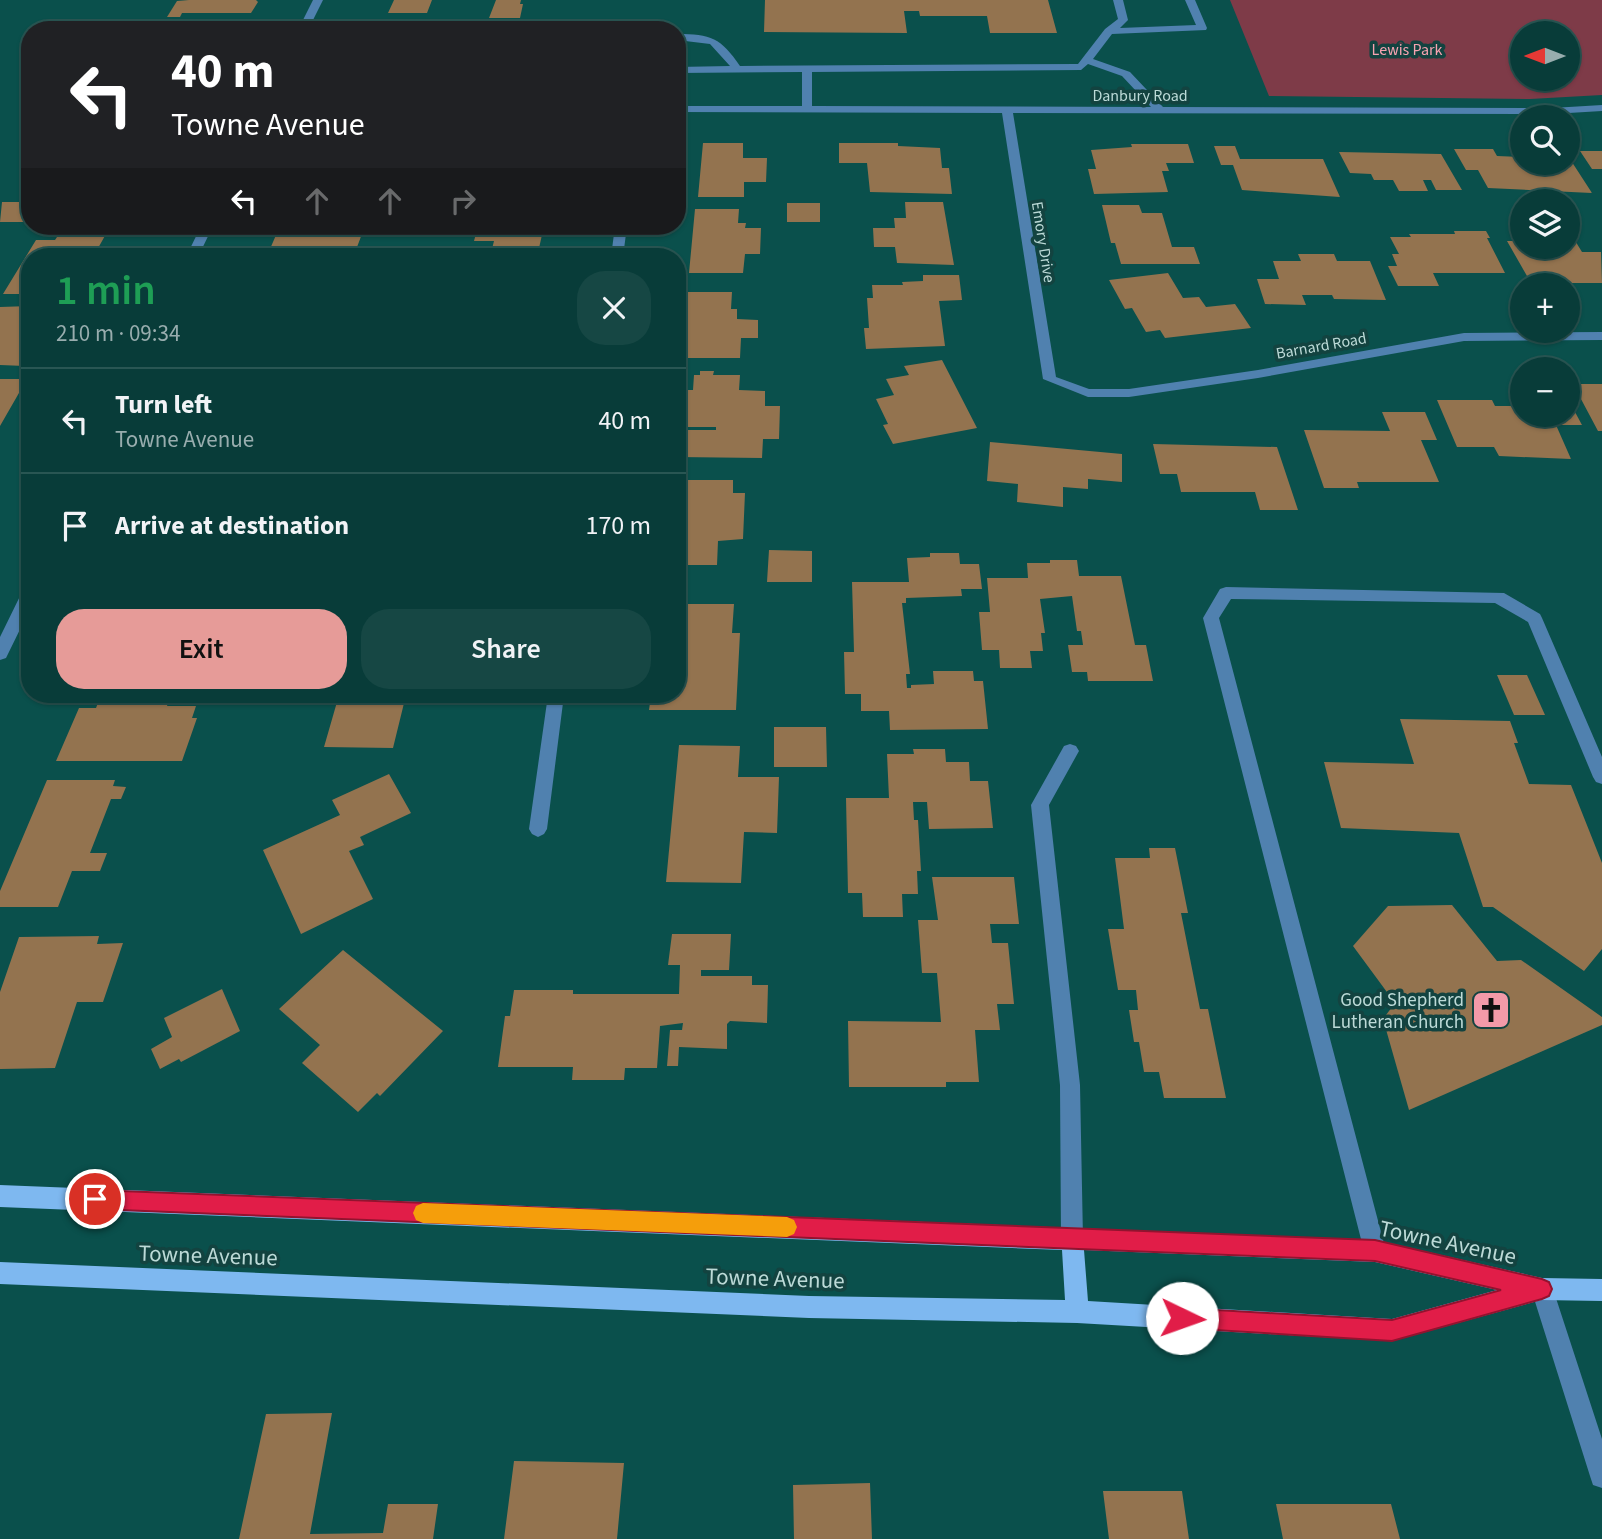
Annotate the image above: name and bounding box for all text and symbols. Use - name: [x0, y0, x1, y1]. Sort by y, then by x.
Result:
- north arrow: [1510, 21, 1580, 91]
- map controls: [1510, 21, 1580, 427]
- text: 40 m: [171, 37, 275, 107]
- park label: Lewis Park: [1372, 39, 1443, 61]
- icon: left: [56, 49, 147, 140]
- street label: Danbury Road: [1092, 85, 1188, 107]
- text: Towne Avenue: [171, 102, 365, 148]
- button: search: [1510, 105, 1580, 175]
- icon: left: [225, 182, 263, 220]
- icon: ahead: [298, 182, 336, 220]
- icon: ahead: [371, 182, 409, 220]
- icon: right: [444, 182, 482, 220]
- button: layers: [1510, 189, 1580, 259]
- street label: Emory Drive: [1026, 200, 1060, 284]
- text: 1 min: [56, 261, 156, 321]
- button: close: [577, 271, 651, 345]
- button: +: [1510, 273, 1580, 343]
- text: 210 m · 09:34: [56, 317, 180, 350]
- street label: Barnard Road: [1274, 327, 1368, 365]
- button: −: [1510, 357, 1580, 427]
- text: Turn left: [115, 386, 212, 423]
- icon: left: [56, 402, 94, 440]
- text: 40 m: [598, 402, 651, 439]
- text: Towne Avenue: [115, 423, 254, 456]
- icon: arrive: [56, 507, 94, 545]
- text: Arrive at destination: [115, 507, 349, 544]
- text: 170 m: [585, 507, 651, 544]
- button: Exit: [56, 609, 347, 689]
- button: Share: [361, 609, 651, 689]
- place label: Good Shepherd Lutheran Church: [1332, 987, 1464, 1036]
- church icon: Good Shepherd Lutheran Church: [1470, 989, 1512, 1031]
- pin: [65, 1169, 125, 1229]
- icon: arrive: [76, 1180, 114, 1218]
- street label: Towne Avenue: [1376, 1212, 1519, 1273]
- street label: Towne Avenue: [138, 1237, 278, 1274]
- street label: Towne Avenue: [705, 1260, 845, 1297]
- position arrow: [1145, 1281, 1219, 1355]

